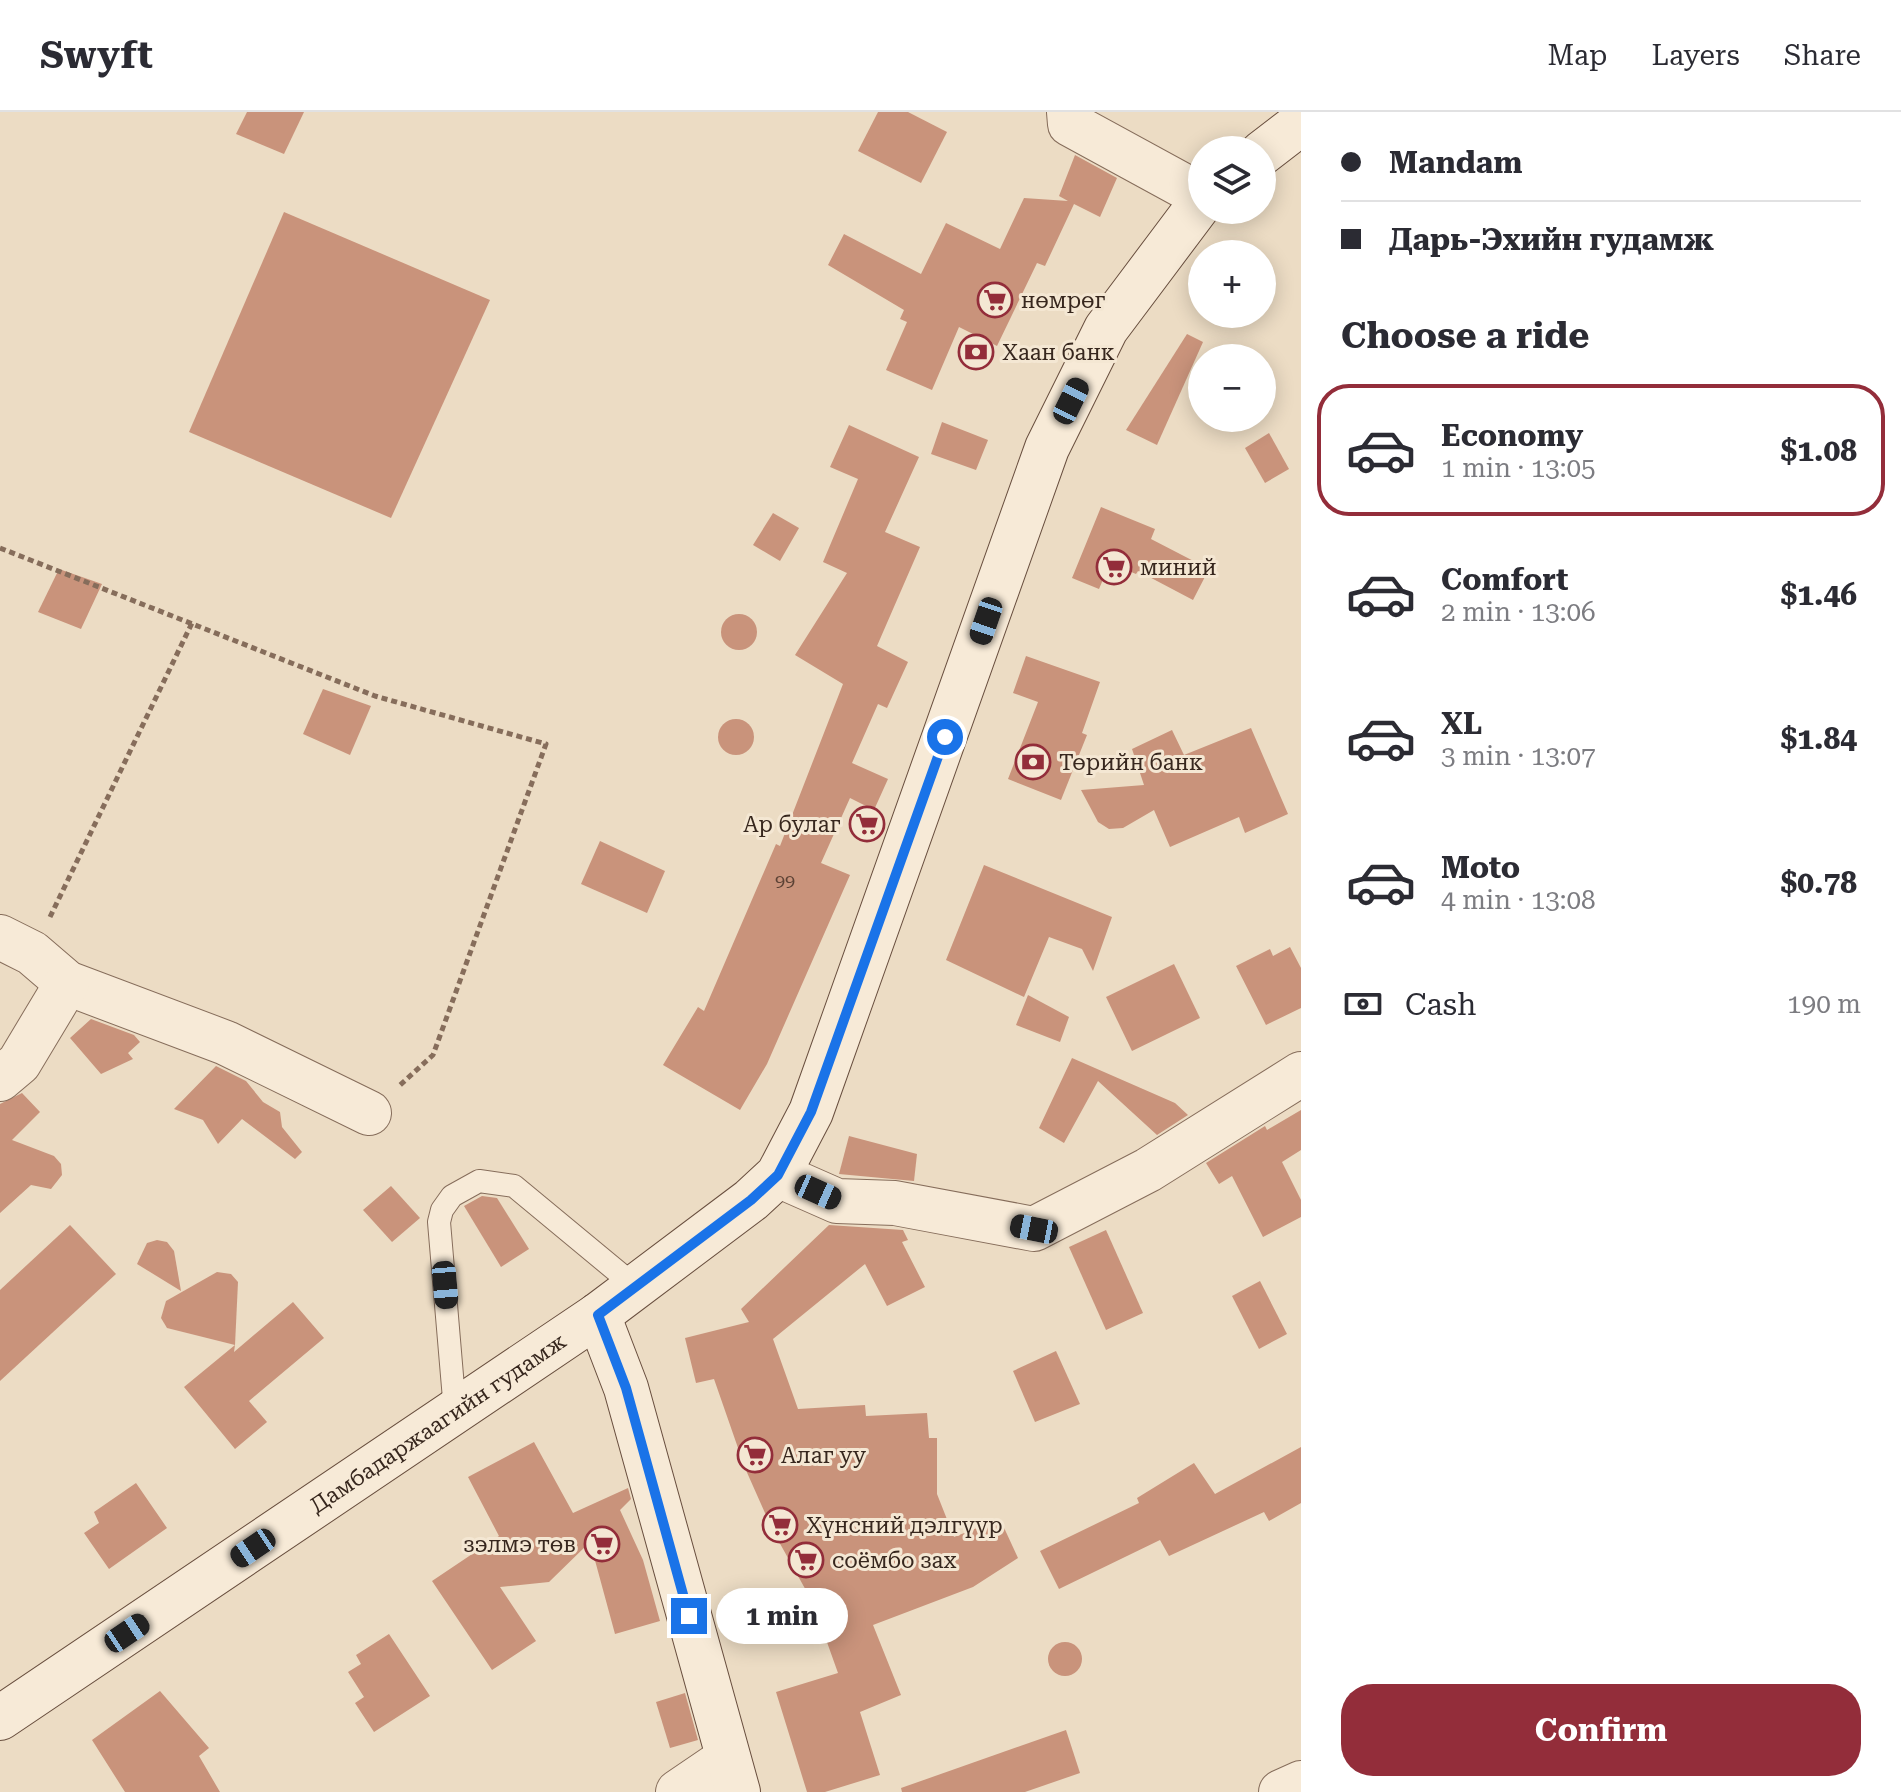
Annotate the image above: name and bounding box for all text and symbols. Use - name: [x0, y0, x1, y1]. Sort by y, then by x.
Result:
- text: Swyft: [40, 33, 153, 77]
- text: Map: [1548, 39, 1607, 72]
- text: Layers: [1651, 39, 1740, 72]
- text: Share: [1784, 39, 1861, 72]
- map controls: [1188, 136, 1276, 432]
- button: layers: [1188, 136, 1276, 224]
- text: Mandam: [1389, 145, 1522, 180]
- text: Дарь-Эхийн гудамж: [1389, 222, 1714, 257]
- button: +: [1188, 240, 1276, 328]
- supermarket icon: нөмрөг: [976, 281, 1014, 319]
- place label: нөмрөг: [1021, 288, 1106, 313]
- text: Choose a ride: [1341, 315, 1589, 357]
- bank icon: Хаан банк: [957, 333, 995, 371]
- place label: Хаан банк: [1002, 340, 1115, 365]
- button: −: [1188, 344, 1276, 432]
- car: [1050, 374, 1092, 428]
- icon: car: [1345, 414, 1417, 486]
- text: Economy: [1441, 418, 1583, 453]
- text: $1.08: [1780, 433, 1857, 468]
- text: 1 min · 13:05: [1441, 453, 1596, 483]
- supermarket icon: миний: [1095, 548, 1133, 586]
- place label: миний: [1140, 555, 1216, 580]
- icon: car: [1345, 558, 1417, 630]
- text: Comfort: [1441, 562, 1568, 597]
- text: $1.46: [1780, 577, 1857, 612]
- car: [967, 594, 1005, 648]
- text: 2 min · 13:06: [1441, 597, 1596, 627]
- icon: car: [1345, 702, 1417, 774]
- text: XL: [1441, 706, 1482, 741]
- route start: [927, 719, 963, 755]
- text: $1.84: [1780, 721, 1857, 756]
- text: 3 min · 13:07: [1441, 741, 1596, 771]
- bank icon: Төрийн банк: [1014, 743, 1052, 781]
- place label: Төрийн банк: [1059, 750, 1203, 775]
- supermarket icon: Ар булаг: [848, 805, 886, 843]
- place label: Ар булаг: [743, 812, 841, 837]
- icon: car: [1345, 846, 1417, 918]
- text: Moto: [1441, 850, 1520, 885]
- text: $0.78: [1780, 865, 1857, 900]
- house number: 99: [775, 870, 795, 891]
- text: 4 min · 13:08: [1441, 885, 1596, 915]
- icon: cash: [1341, 982, 1385, 1026]
- text: Cash: [1405, 987, 1476, 1022]
- text: 190 m: [1787, 989, 1861, 1019]
- car: [791, 1171, 845, 1213]
- car: [1008, 1213, 1060, 1245]
- car: [431, 1260, 459, 1310]
- street label: Дамбадаржаагийн гудамж: [305, 1328, 571, 1518]
- supermarket icon: Алаг уу: [736, 1436, 774, 1474]
- place label: Алаг уу: [781, 1443, 866, 1468]
- supermarket icon: Хүнсний дэлгүүр: [761, 1506, 799, 1544]
- place label: Хүнсний дэлгүүр: [806, 1513, 1003, 1538]
- car: [226, 1525, 280, 1571]
- supermarket icon: зэлмэ төв: [583, 1525, 621, 1563]
- place label: зэлмэ төв: [463, 1532, 576, 1557]
- supermarket icon: соёмбо зах: [787, 1541, 825, 1579]
- place label: соёмбо зах: [832, 1548, 957, 1573]
- callout: 1 min: [717, 1588, 849, 1644]
- route end: [671, 1598, 707, 1634]
- text: 1 min: [746, 1601, 818, 1631]
- car: [100, 1610, 154, 1656]
- button: Confirm: [1341, 1684, 1861, 1776]

